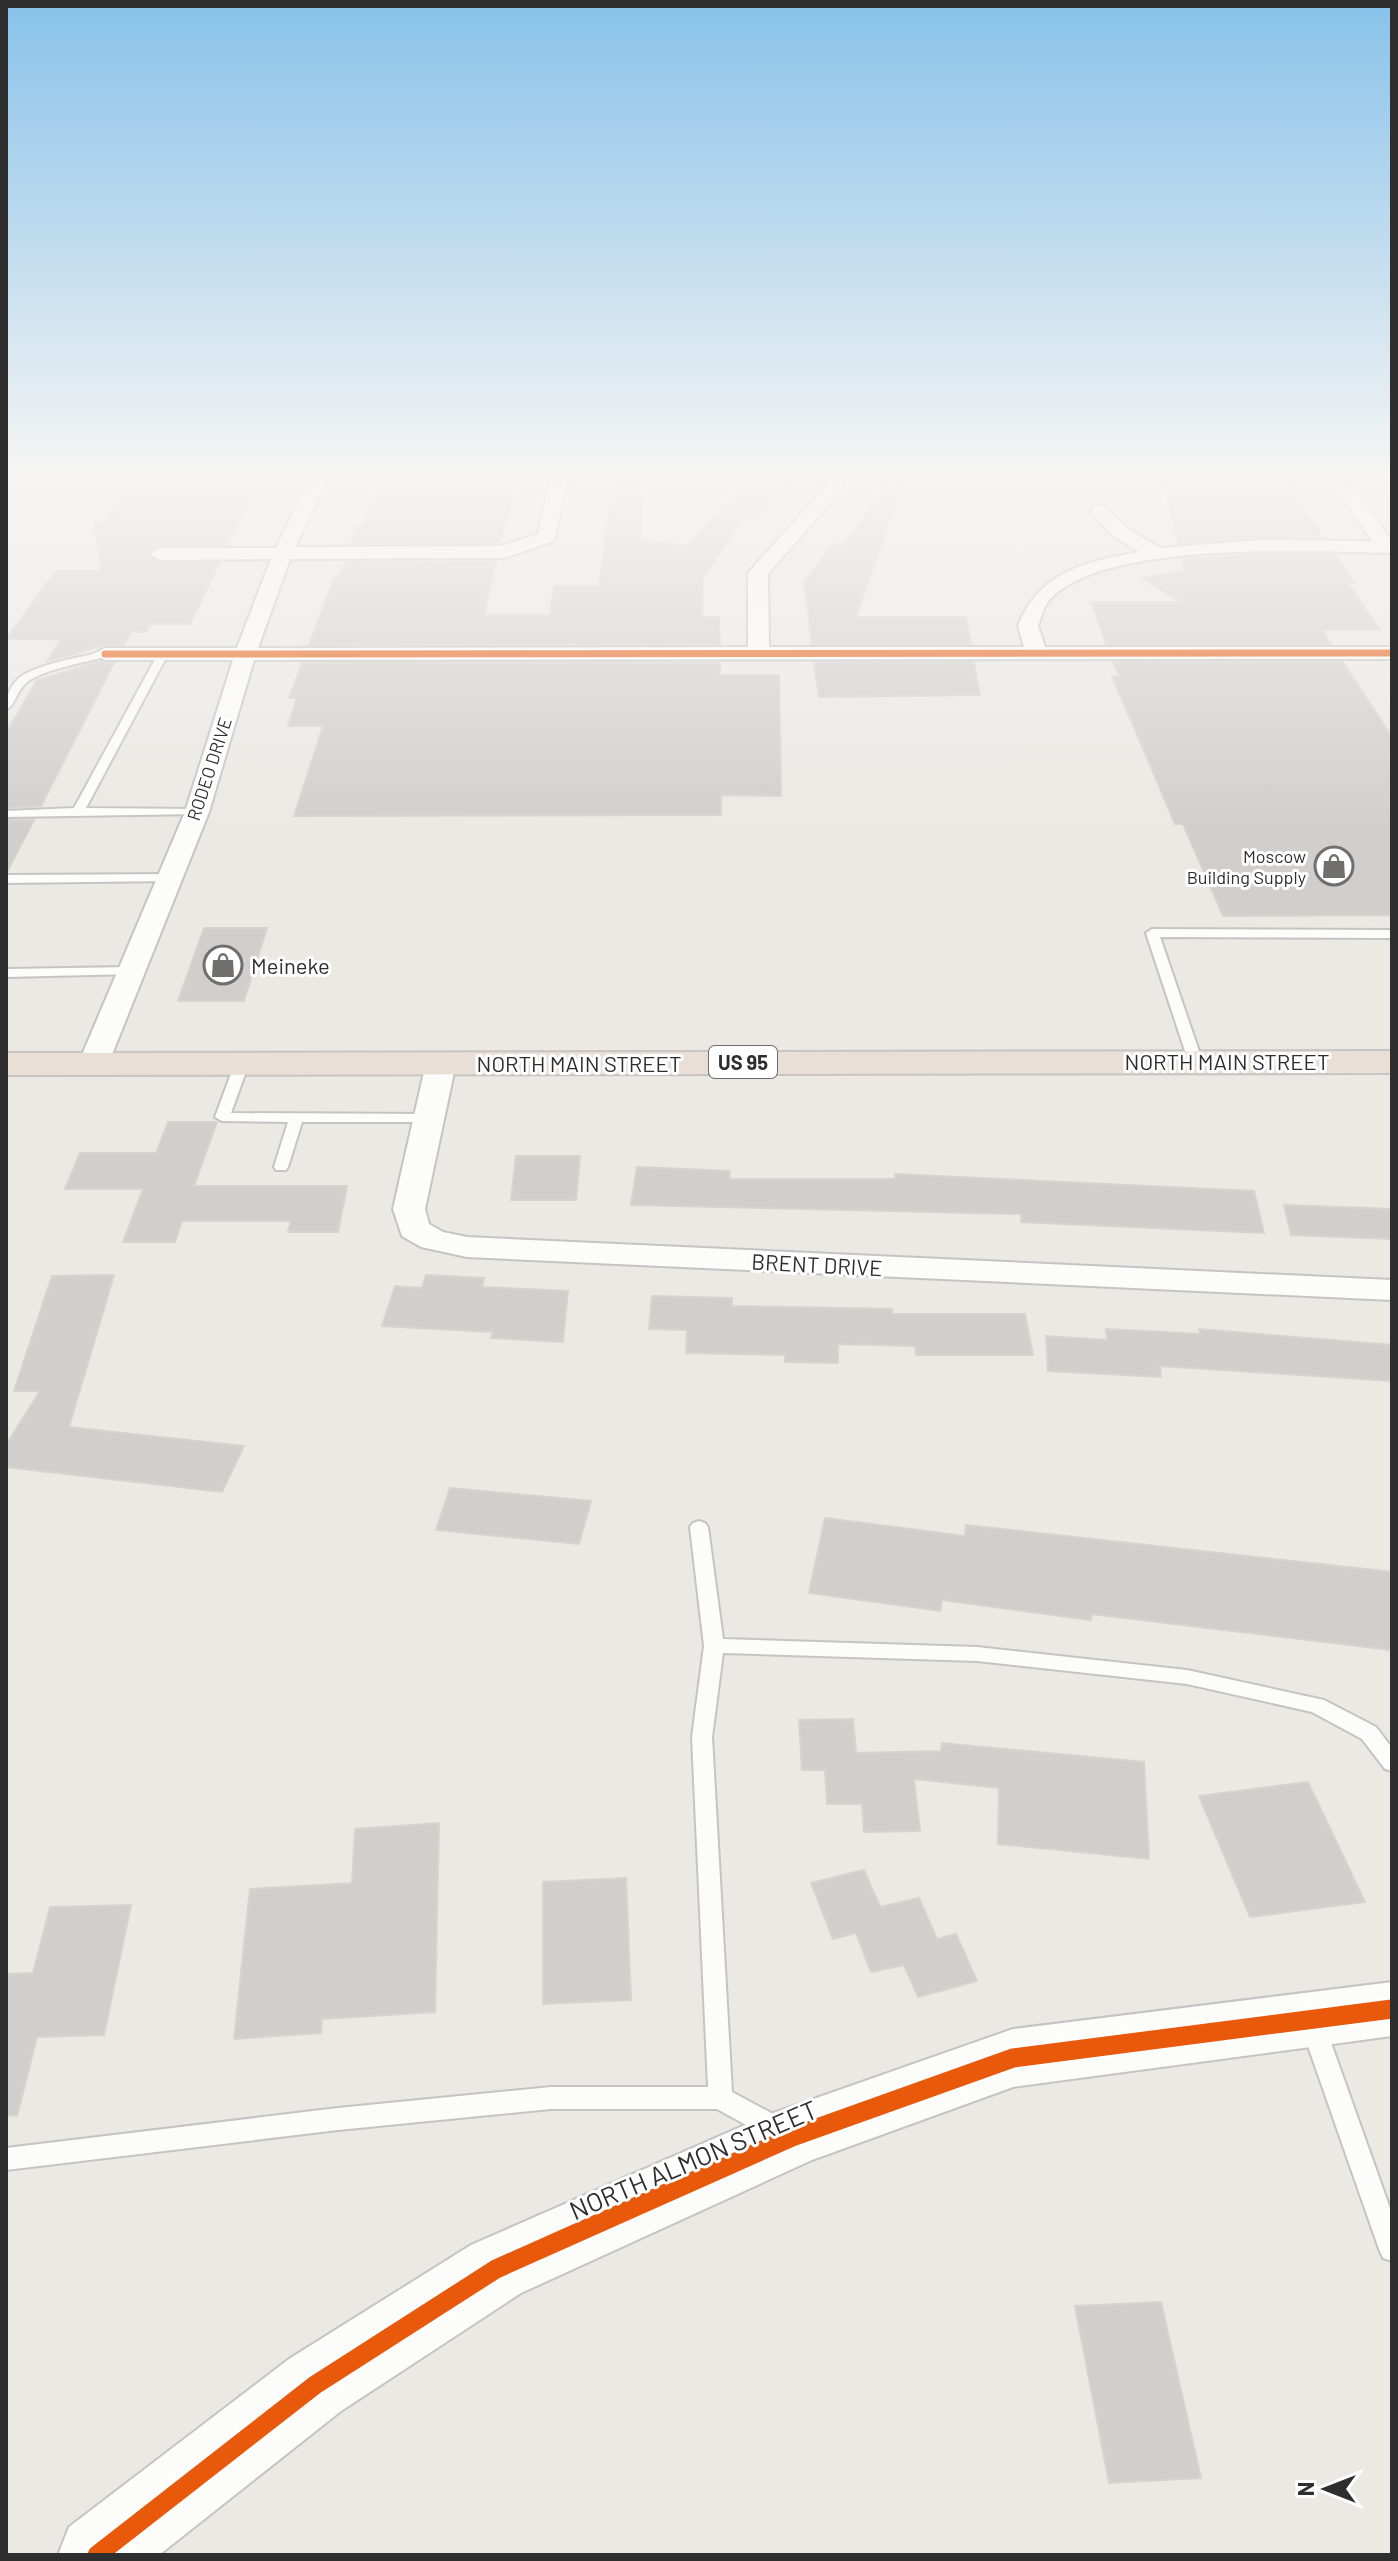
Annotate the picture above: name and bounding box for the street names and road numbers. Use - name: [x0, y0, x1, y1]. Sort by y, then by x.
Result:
- street label: RODEO DRIVE: [182, 715, 236, 823]
- road number: US 95: [709, 1046, 777, 1078]
- street label: NORTH MAIN STREET: [1125, 1048, 1329, 1074]
- street label: NORTH MAIN STREET: [477, 1050, 681, 1076]
- street label: BRENT DRIVE: [751, 1248, 883, 1280]
- street label: NORTH ALMON STREET: [564, 2093, 822, 2225]

